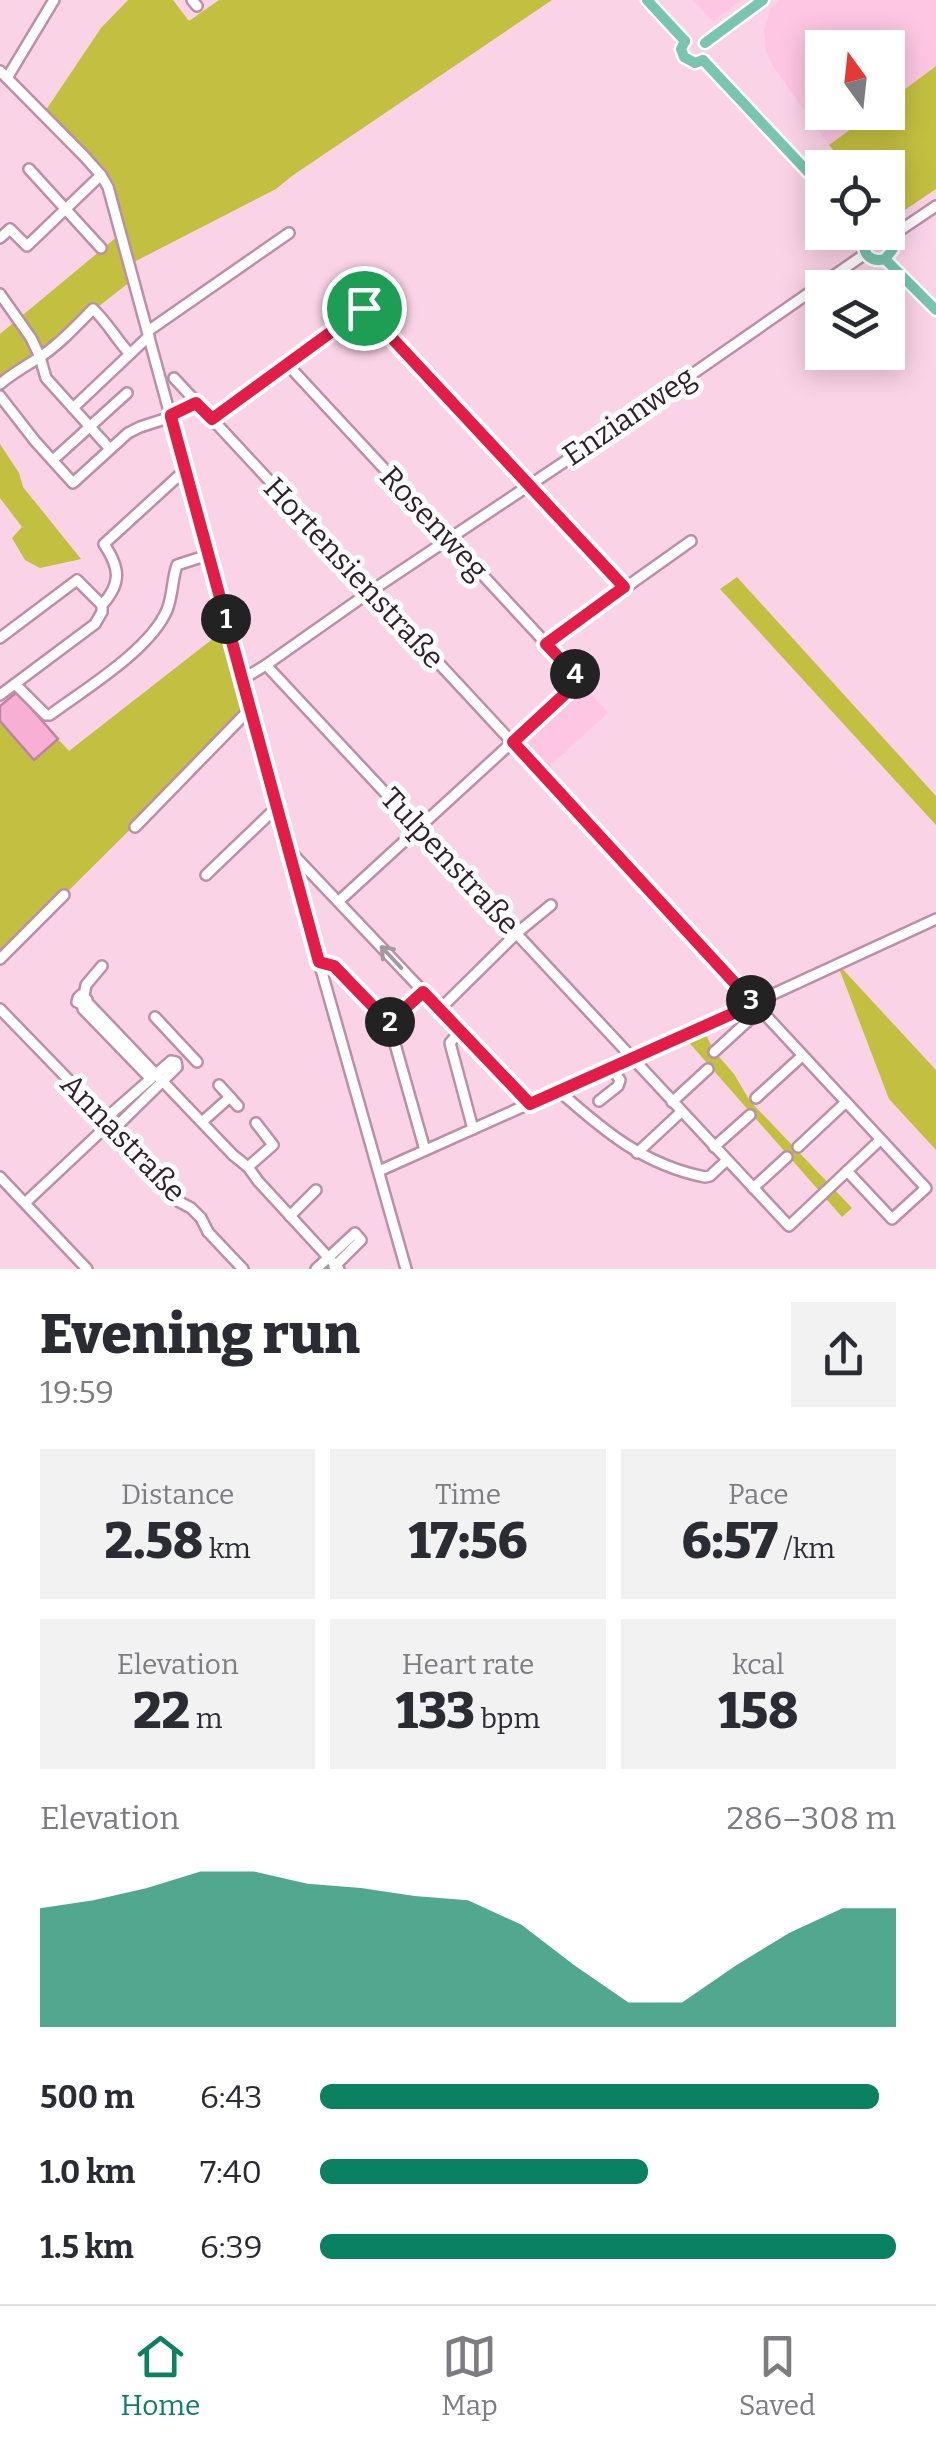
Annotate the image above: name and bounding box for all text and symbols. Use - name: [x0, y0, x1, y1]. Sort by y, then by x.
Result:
- north arrow: [805, 30, 905, 130]
- map controls: [805, 30, 905, 370]
- button: locate: [805, 150, 905, 250]
- pin: [322, 266, 407, 351]
- button: layers: [805, 270, 905, 370]
- icon: arrive: [337, 281, 392, 336]
- street label: Enzianweg: [556, 359, 702, 473]
- street label: Rosenweg: [372, 459, 496, 587]
- street label: Hortensienstraße: [256, 470, 452, 676]
- pin: 1: [201, 594, 251, 644]
- text: 1: [220, 602, 232, 635]
- pin: 4: [550, 649, 600, 699]
- text: 4: [566, 657, 584, 690]
- street label: Tulpenstraße: [373, 780, 527, 942]
- one-way arrow: [379, 945, 402, 970]
- pin: 3: [726, 975, 776, 1025]
- text: 3: [743, 983, 759, 1016]
- pin: 2: [365, 997, 415, 1047]
- text: 2: [382, 1005, 398, 1038]
- street label: Annastraße: [53, 1066, 193, 1210]
- text: Evening run: [40, 1302, 360, 1368]
- button: share: [791, 1302, 896, 1407]
- text: 19:59: [40, 1373, 114, 1411]
- text: Distance: [121, 1478, 234, 1511]
- text: Time: [435, 1478, 501, 1511]
- text: Pace: [728, 1478, 789, 1511]
- text: 2.58: [105, 1511, 203, 1571]
- text: 17:56: [409, 1511, 527, 1571]
- text: 6:57: [682, 1511, 778, 1571]
- text: km: [203, 1532, 251, 1565]
- text: /km: [778, 1532, 835, 1565]
- text: Elevation: [117, 1648, 239, 1681]
- text: Heart rate: [402, 1648, 534, 1681]
- text: kcal: [732, 1648, 784, 1681]
- text: 22: [133, 1681, 190, 1741]
- text: 133: [396, 1681, 475, 1741]
- text: 158: [718, 1681, 798, 1741]
- text: m: [190, 1702, 222, 1735]
- text: bpm: [475, 1702, 540, 1735]
- text: Elevation: [40, 1799, 180, 1837]
- text: 286–308 m: [727, 1799, 896, 1837]
- text: 500 m: [40, 2078, 134, 2116]
- text: 6:43: [200, 2078, 262, 2116]
- text: 1.0 km: [40, 2153, 135, 2191]
- text: 7:40: [200, 2153, 262, 2191]
- text: 1.5 km: [40, 2228, 134, 2266]
- text: 6:39: [200, 2228, 263, 2266]
- tab: Home: [120, 2329, 200, 2422]
- tab: Map: [441, 2329, 498, 2422]
- tab: Saved: [739, 2329, 816, 2422]

